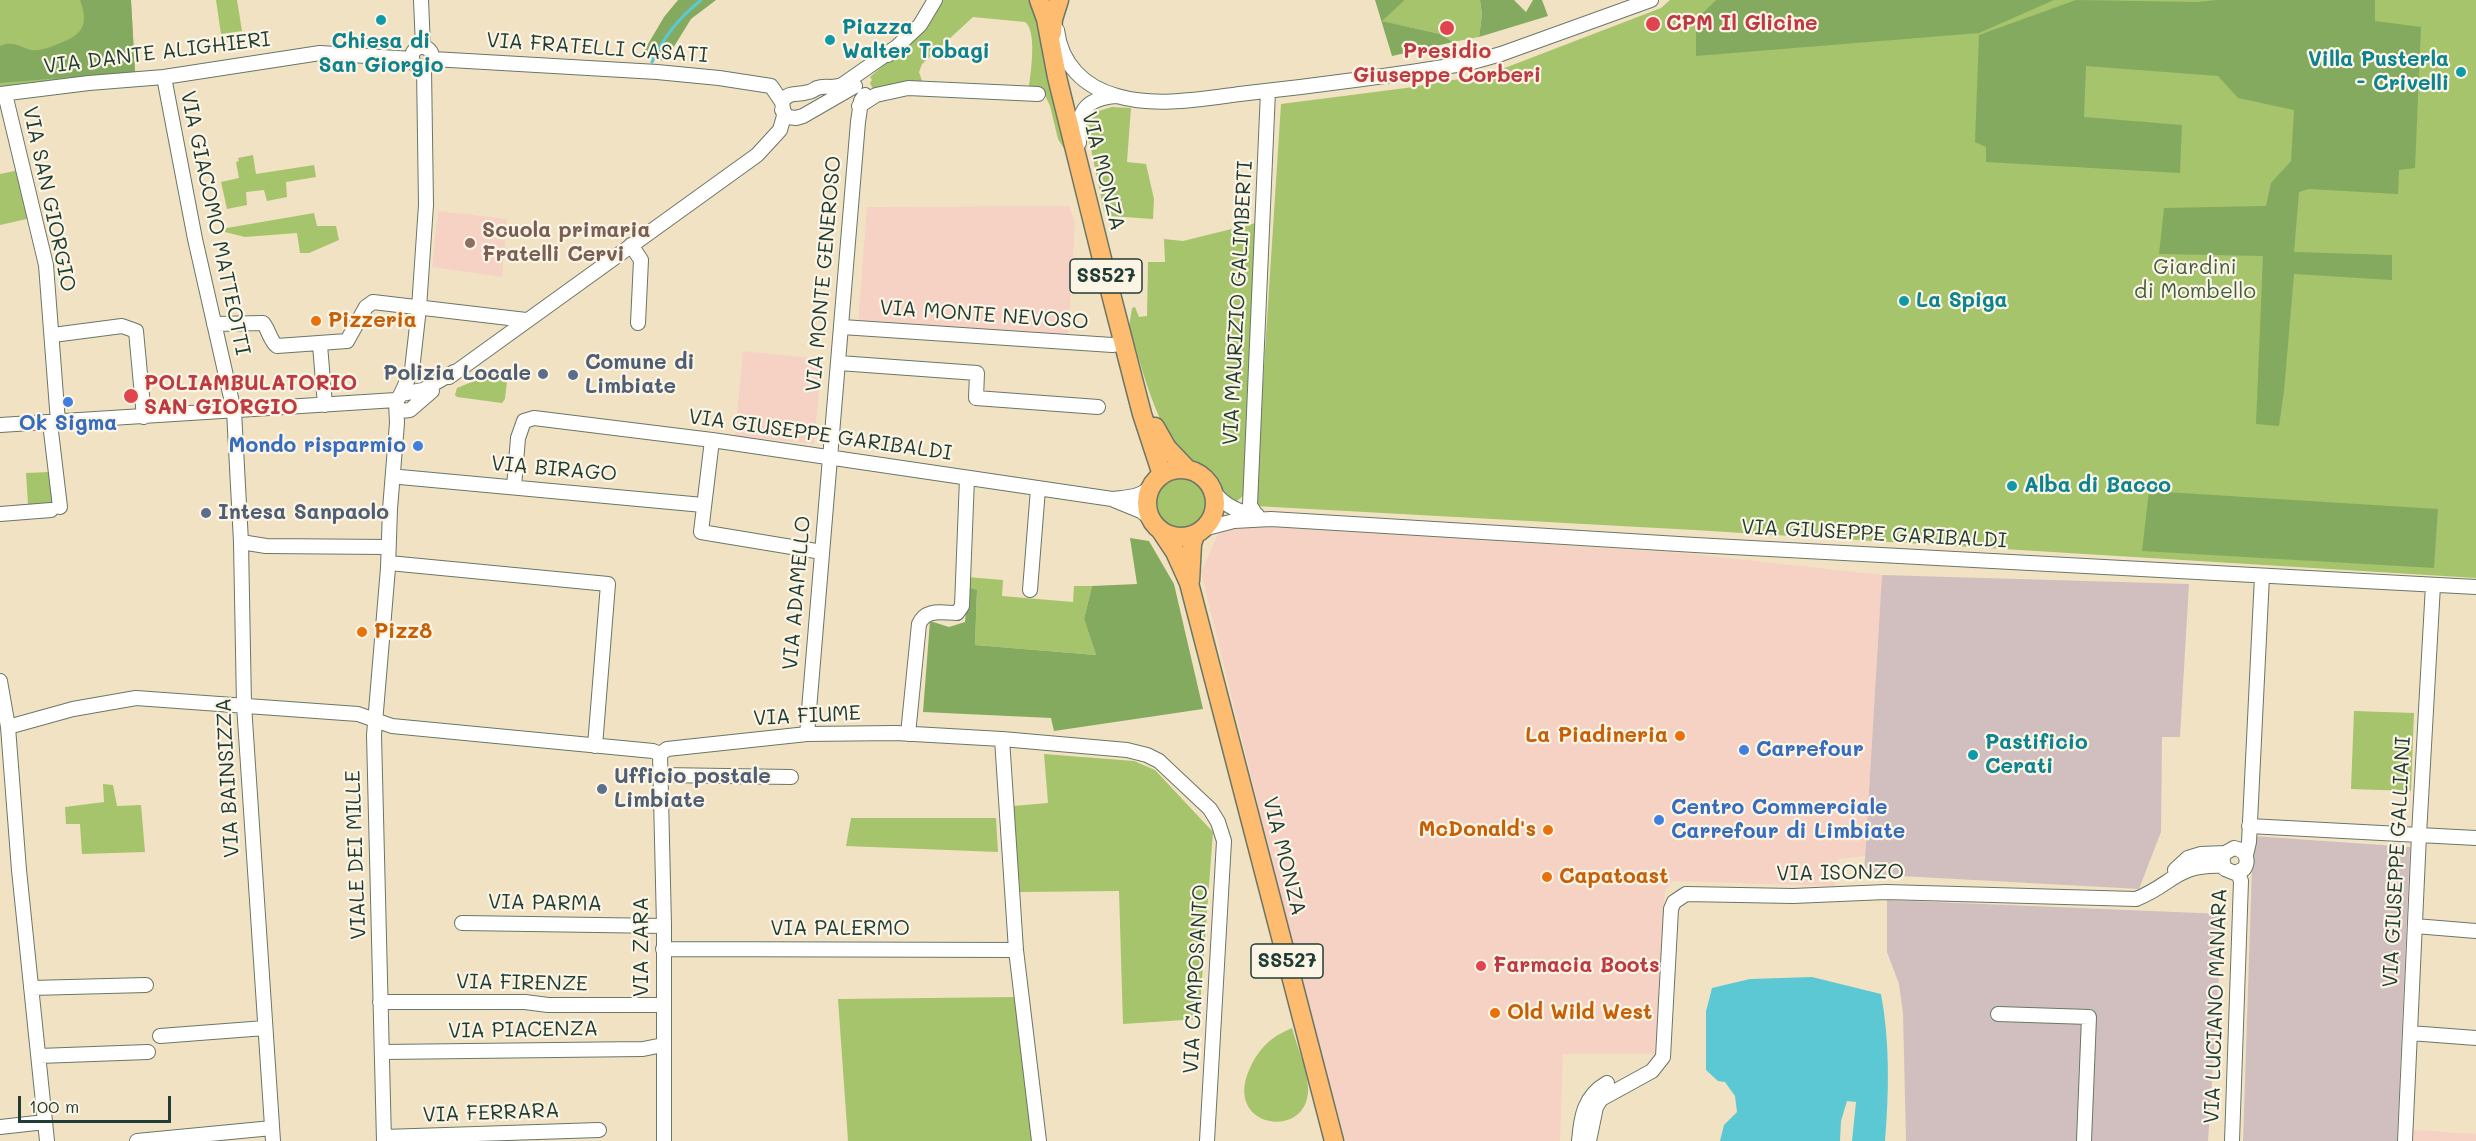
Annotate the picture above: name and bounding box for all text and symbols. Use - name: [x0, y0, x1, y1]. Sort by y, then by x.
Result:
- place label: CPM Il Glicine: [1666, 11, 1818, 37]
- marker: Chiesa di San Giorgio: [374, 13, 388, 27]
- place label: Piazza Walter Tobagi: [842, 15, 990, 65]
- marker: CPM Il Glicine: [1644, 15, 1662, 33]
- marker: Presidio Giuseppe Corberi: [1438, 19, 1456, 37]
- street label: VIA DANTE ALIGHIERI: [42, 27, 272, 79]
- street label: VIA FRATELLI CASATI: [485, 28, 709, 68]
- place label: Chiesa di San Giorgio: [319, 29, 443, 79]
- marker: Piazza Walter Tobagi: [823, 33, 837, 47]
- place label: Presidio Giuseppe Corberi: [1353, 39, 1541, 89]
- place label: Villa Pusterla - Crivelli: [2308, 47, 2449, 97]
- marker: Villa Pusterla - Crivelli: [2454, 65, 2468, 79]
- street label: VIA GIACOMO MATTEOTTI: [175, 89, 255, 357]
- street label: VIA SAN GIORGIO: [17, 104, 81, 294]
- street label: VIA MONZA: [1076, 109, 1130, 233]
- street label: VIA MONTE GENEROSO: [801, 155, 847, 393]
- street label: VIA MAURIZIO GALIMBERTI: [1218, 160, 1258, 446]
- place label: Scuola primaria Fratelli Cervi: [482, 218, 650, 268]
- marker: Scuola primaria Fratelli Cervi: [463, 236, 477, 250]
- park label: Giardini di Mombello: [2134, 255, 2256, 305]
- road number: SS527: [1070, 259, 1142, 293]
- place label: La Spiga: [1916, 288, 2008, 314]
- marker: La Spiga: [1897, 294, 1911, 308]
- street label: VIA MONTE NEVOSO: [879, 295, 1089, 335]
- place label: Pizzeria: [328, 308, 417, 334]
- marker: Pizzeria: [309, 314, 323, 328]
- place label: Comune di Limbiate: [585, 350, 695, 400]
- place label: Polizia Locale: [383, 361, 531, 387]
- marker: Polizia Locale: [536, 367, 550, 381]
- marker: Comune di Limbiate: [566, 368, 580, 382]
- place label: POLIAMBULATORIO SAN GIORGIO: [144, 371, 357, 421]
- marker: POLIAMBULATORIO SAN GIORGIO: [122, 387, 140, 405]
- marker: Ok Sigma: [61, 395, 75, 409]
- street label: VIA GIUSEPPE GARIBALDI: [687, 404, 953, 466]
- place label: Ok Sigma: [19, 411, 117, 437]
- place label: Mondo risparmio: [228, 433, 406, 459]
- marker: Mondo risparmio: [411, 439, 425, 453]
- street label: VIA BIRAGO: [490, 451, 618, 487]
- place label: Alba di Bacco: [2024, 473, 2171, 499]
- marker: Alba di Bacco: [2005, 479, 2019, 493]
- place label: Intesa Sanpaolo: [218, 500, 389, 526]
- marker: Intesa Sanpaolo: [199, 506, 213, 520]
- street label: VIA GIUSEPPE GARIBALDI: [1741, 514, 2007, 554]
- street label: VIA ADAMELLO: [778, 515, 816, 671]
- place label: Pizz8: [374, 619, 432, 645]
- marker: Pizz8: [355, 625, 369, 639]
- street label: VIA BAINSIZZA: [211, 697, 245, 859]
- street label: VIA FIUME: [753, 701, 861, 731]
- place label: La Piadineria: [1525, 723, 1668, 749]
- marker: La Piadineria: [1673, 729, 1687, 743]
- place label: Pastificio Cerati: [1985, 730, 2088, 780]
- street label: VIA GIUSEPPE GALLIANI: [2378, 736, 2416, 988]
- place label: Carrefour: [1756, 737, 1864, 763]
- marker: Carrefour: [1737, 743, 1751, 757]
- marker: Pastificio Cerati: [1966, 748, 1980, 762]
- place label: Ufficio postale Limbiate: [614, 764, 771, 814]
- street label: VIALE DEI MILLE: [340, 770, 372, 940]
- marker: Ufficio postale Limbiate: [595, 782, 609, 796]
- street label: VIA MONZA: [1257, 794, 1311, 918]
- place label: Centro Commerciale Carrefour di Limbiate: [1671, 795, 1905, 845]
- marker: Centro Commerciale Carrefour di Limbiate: [1652, 813, 1666, 827]
- place label: McDonald's: [1419, 817, 1536, 843]
- marker: McDonald's: [1541, 823, 1555, 837]
- street label: VIA ISONZO: [1776, 859, 1904, 887]
- place label: Capatoast: [1559, 864, 1668, 890]
- marker: Capatoast: [1540, 870, 1554, 884]
- street label: VIA CAMPOSANTO: [1178, 884, 1214, 1074]
- street label: VIA LUCIANO MANARA: [2199, 888, 2233, 1124]
- street label: VIA PARMA: [488, 889, 602, 917]
- street label: VIA ZARA: [629, 897, 655, 997]
- street label: VIA PALERMO: [770, 916, 910, 942]
- road number: SS527: [1251, 944, 1323, 978]
- place label: Farmacia Boots: [1493, 953, 1660, 979]
- marker: Farmacia Boots: [1474, 959, 1488, 973]
- street label: VIA FIRENZE: [456, 969, 588, 997]
- place label: Old Wild West: [1507, 1000, 1652, 1026]
- marker: Old Wild West: [1488, 1006, 1502, 1020]
- street label: VIA PIACENZA: [448, 1016, 598, 1044]
- scale bar: [21, 1084, 174, 1122]
- text: 100 m: [29, 1094, 79, 1118]
- street label: VIA FERRARA: [422, 1098, 560, 1128]

